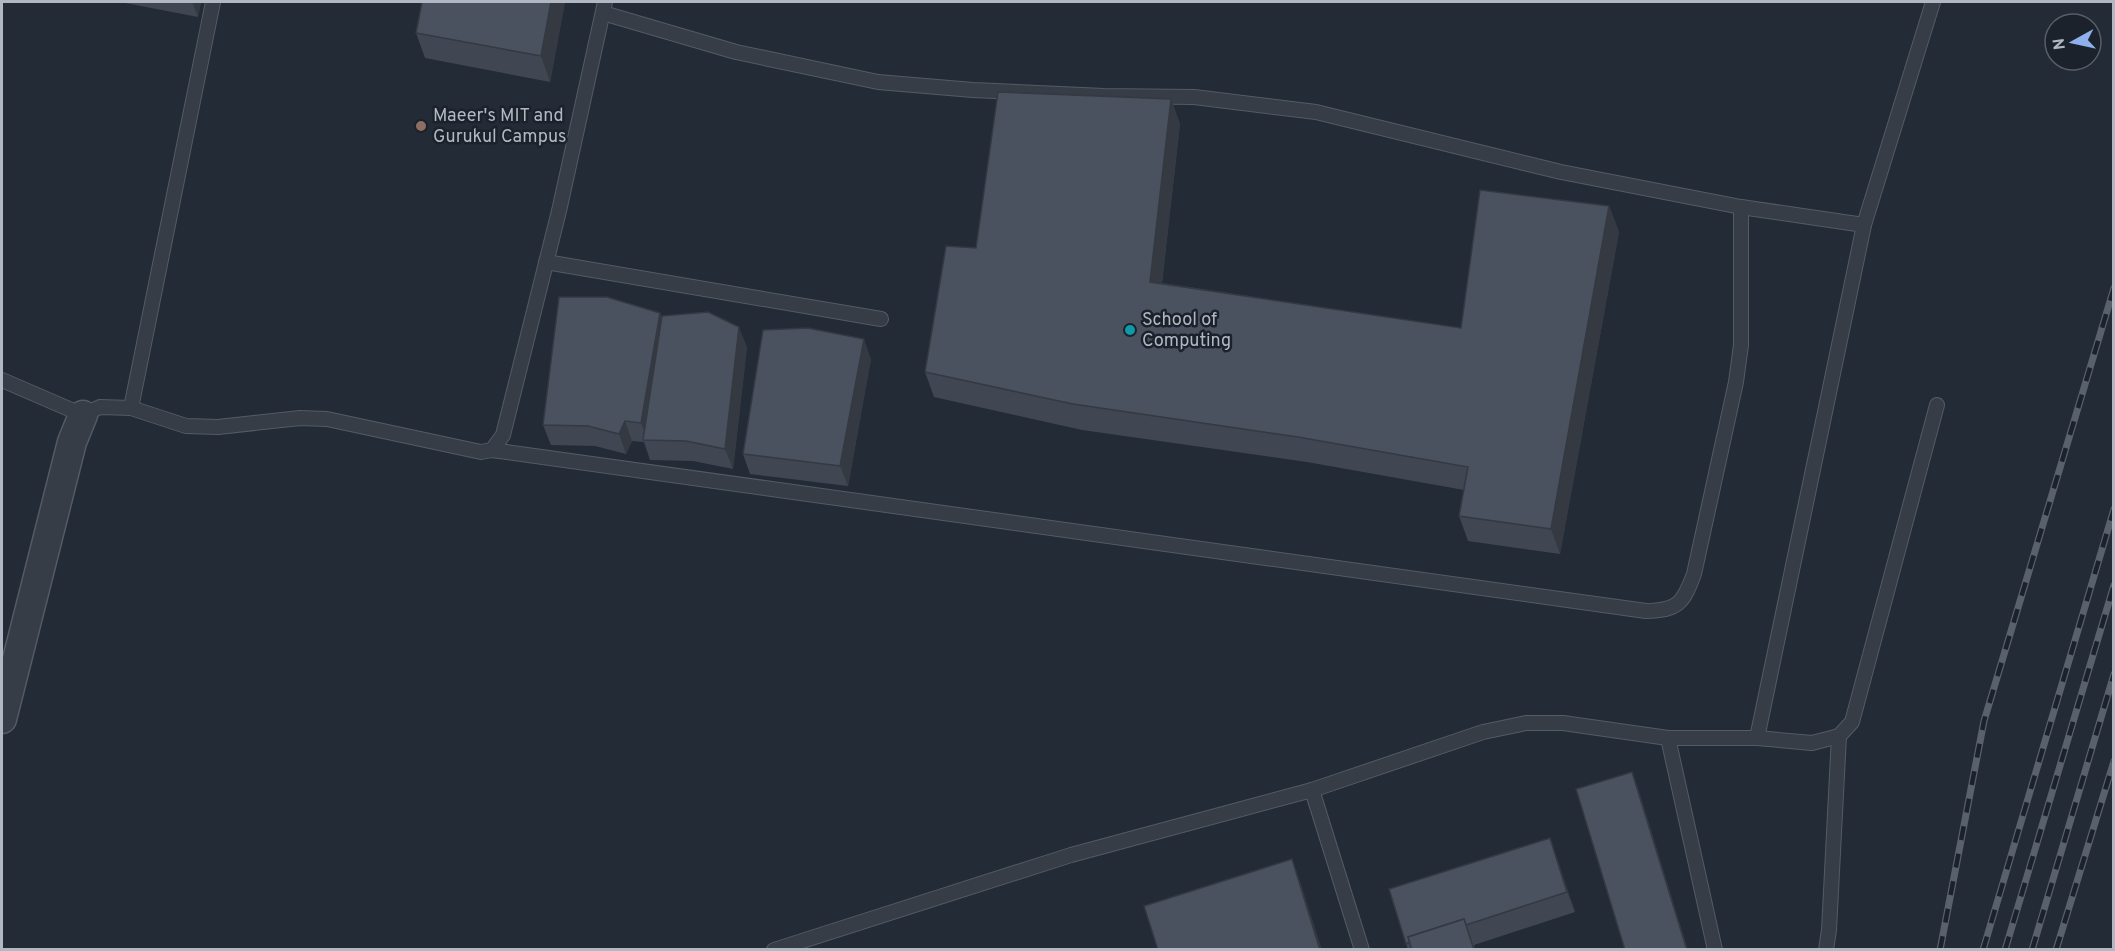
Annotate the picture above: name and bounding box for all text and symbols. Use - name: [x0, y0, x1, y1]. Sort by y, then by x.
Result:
- north arrow: [2043, 12, 2103, 72]
- text: N: [2049, 37, 2071, 51]
- place label: Maeer's MIT and Gurukul Campus: [433, 105, 567, 149]
- marker: Maeer's MIT and Gurukul Campus: [414, 119, 428, 133]
- place label: School of Computing: [1142, 309, 1231, 353]
- marker: School of Computing: [1123, 323, 1137, 337]

